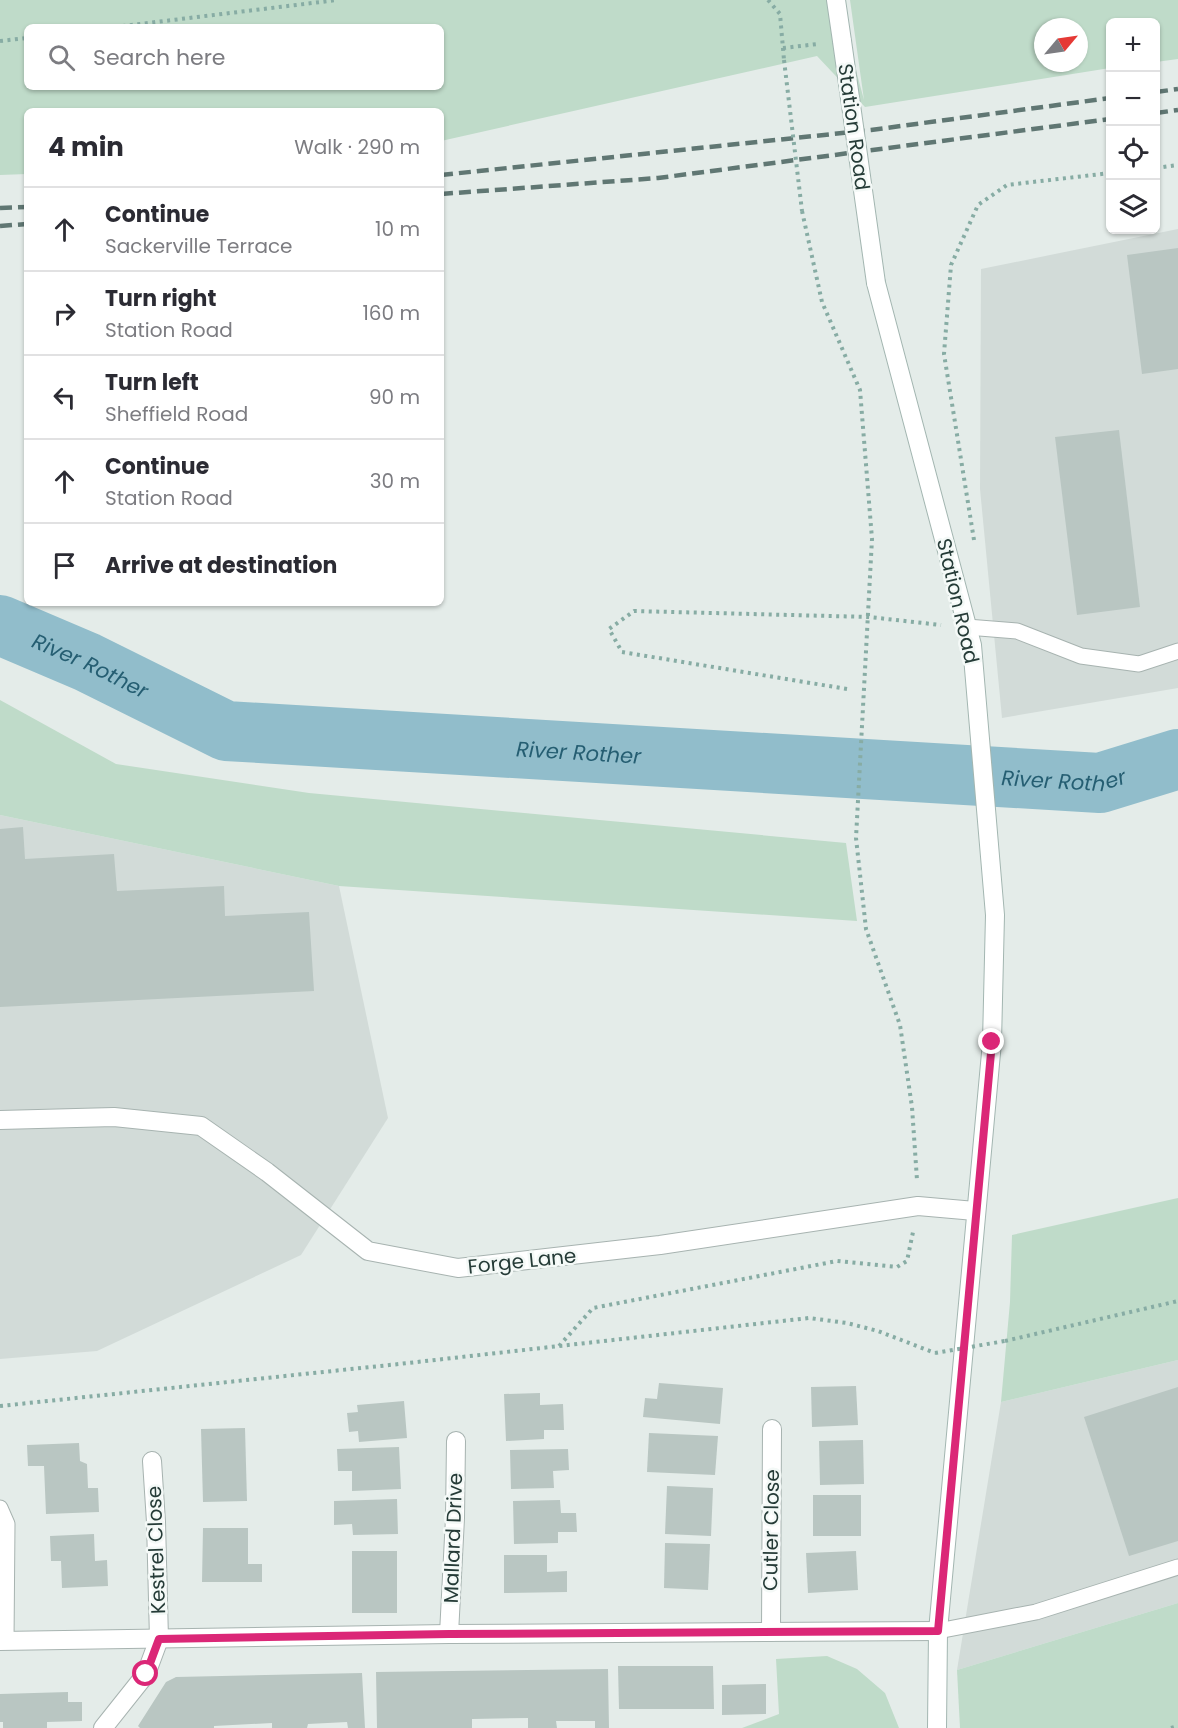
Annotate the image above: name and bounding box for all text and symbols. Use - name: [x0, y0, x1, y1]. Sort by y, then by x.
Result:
- north arrow: [1034, 18, 1088, 72]
- map controls: [1106, 18, 1160, 234]
- button: +: [1106, 18, 1160, 72]
- search box: [24, 24, 444, 90]
- icon: search: [45, 41, 78, 74]
- text: Search here: [93, 42, 226, 73]
- street label: Station Road: [831, 62, 877, 192]
- button: −: [1106, 72, 1160, 126]
- button: locate: [1106, 126, 1160, 180]
- text: 4 min: [48, 129, 124, 165]
- text: Walk · 290 m: [294, 133, 420, 161]
- button: layers: [1106, 180, 1160, 234]
- text: Continue: [105, 199, 209, 230]
- icon: ahead: [48, 213, 81, 246]
- text: 10 m: [375, 215, 420, 243]
- text: Sackerville Terrace: [105, 232, 292, 260]
- text: Turn right: [105, 283, 216, 314]
- icon: right: [48, 297, 81, 330]
- text: 160 m: [362, 299, 420, 327]
- text: Station Road: [105, 316, 233, 344]
- text: Turn left: [105, 367, 199, 398]
- icon: left: [48, 381, 81, 414]
- text: 90 m: [369, 383, 420, 411]
- text: Sheffield Road: [105, 400, 248, 428]
- text: Continue: [105, 451, 209, 482]
- icon: ahead: [48, 465, 81, 498]
- text: 30 m: [370, 467, 420, 495]
- text: Station Road: [105, 484, 233, 512]
- street label: Station Road: [930, 536, 986, 666]
- icon: arrive: [48, 549, 81, 582]
- text: Arrive at destination: [105, 550, 337, 581]
- water label: River Rother: [28, 626, 155, 705]
- water label: River Rother: [515, 734, 643, 770]
- water label: River Rother: [1000, 761, 1130, 798]
- route end: [978, 1028, 1004, 1054]
- street label: Forge Lane: [466, 1241, 578, 1281]
- street label: Cutler Close: [756, 1469, 786, 1591]
- street label: Mallard Drive: [437, 1472, 469, 1604]
- street label: Kestrel Close: [140, 1485, 172, 1615]
- route start: [132, 1660, 158, 1686]

